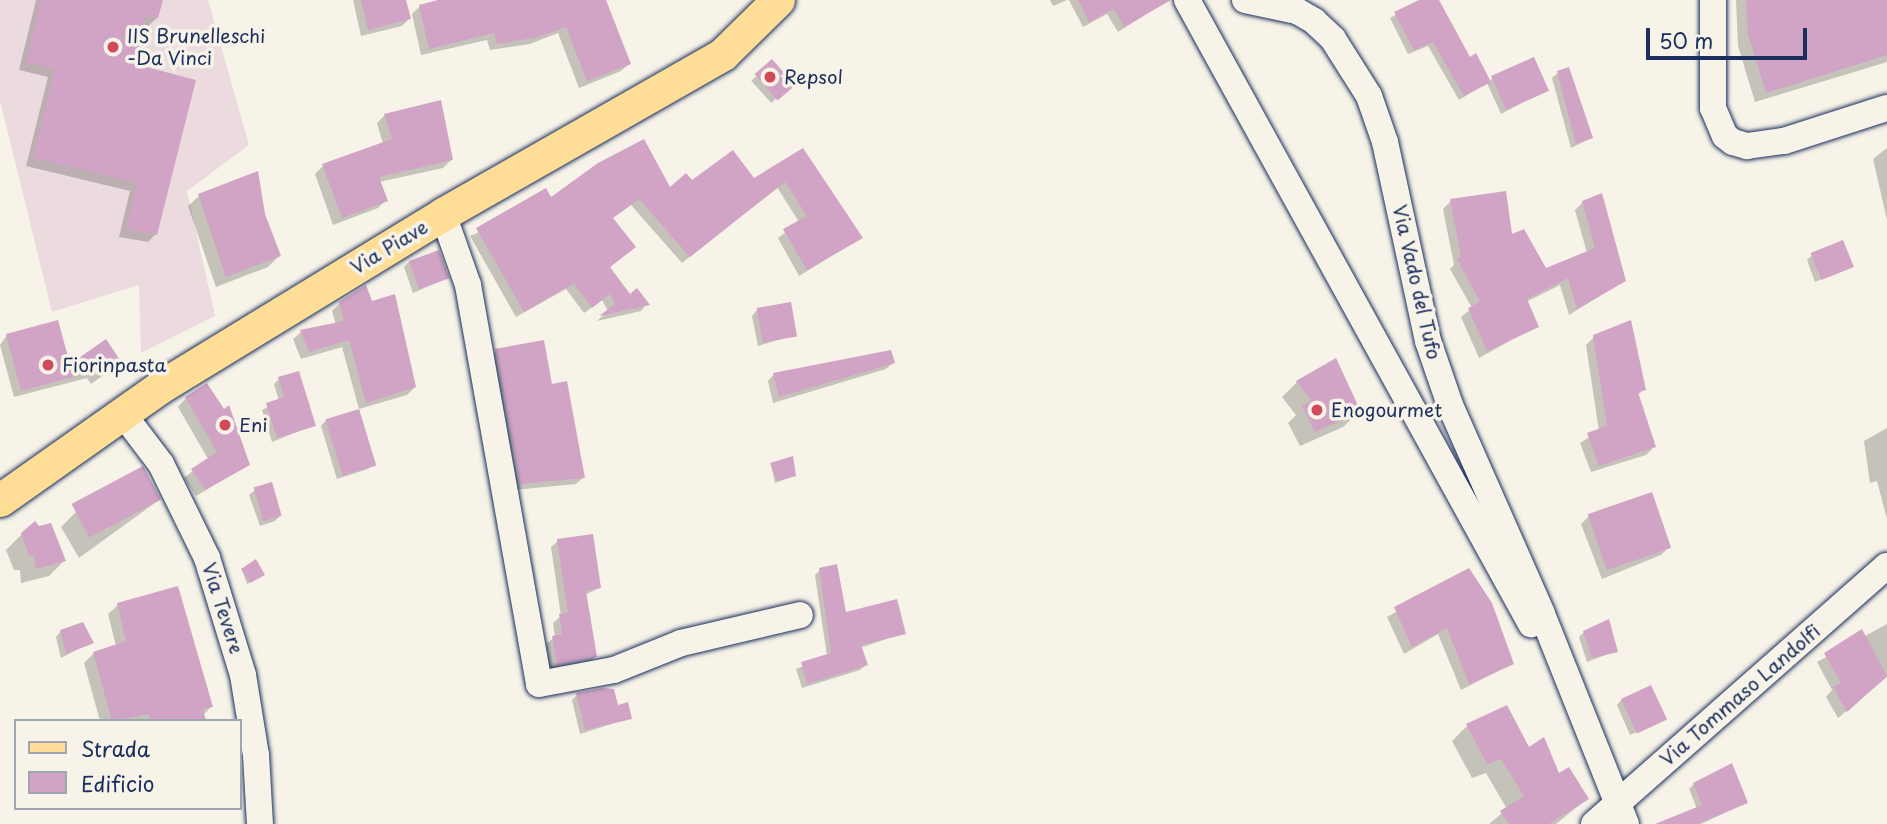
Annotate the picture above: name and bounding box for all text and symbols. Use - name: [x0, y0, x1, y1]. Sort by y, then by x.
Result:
- scale bar: [1649, 14, 1810, 58]
- text: 50 m: [1659, 24, 1713, 56]
- place label: IIS Brunelleschi -Da Vinci: [127, 25, 267, 69]
- marker: IIS Brunelleschi -Da Vinci: [105, 39, 121, 55]
- place label: Repsol: [784, 66, 843, 88]
- marker: Repsol: [762, 69, 778, 85]
- street label: Via Vado del Tufo: [1388, 202, 1446, 362]
- street label: Via Piave: [347, 216, 431, 278]
- place label: Fiorinpasta: [62, 354, 166, 376]
- marker: Fiorinpasta: [40, 357, 56, 373]
- place label: Enogourmet: [1331, 399, 1442, 421]
- marker: Enogourmet: [1309, 402, 1325, 418]
- place label: Eni: [239, 414, 268, 436]
- marker: Eni: [217, 417, 233, 433]
- street label: Via Tevere: [197, 559, 249, 657]
- street label: Via Tommaso Landolfi: [1656, 620, 1824, 770]
- legend: [14, 719, 242, 810]
- text: Strada: [81, 732, 150, 764]
- text: Edificio: [81, 767, 154, 799]

